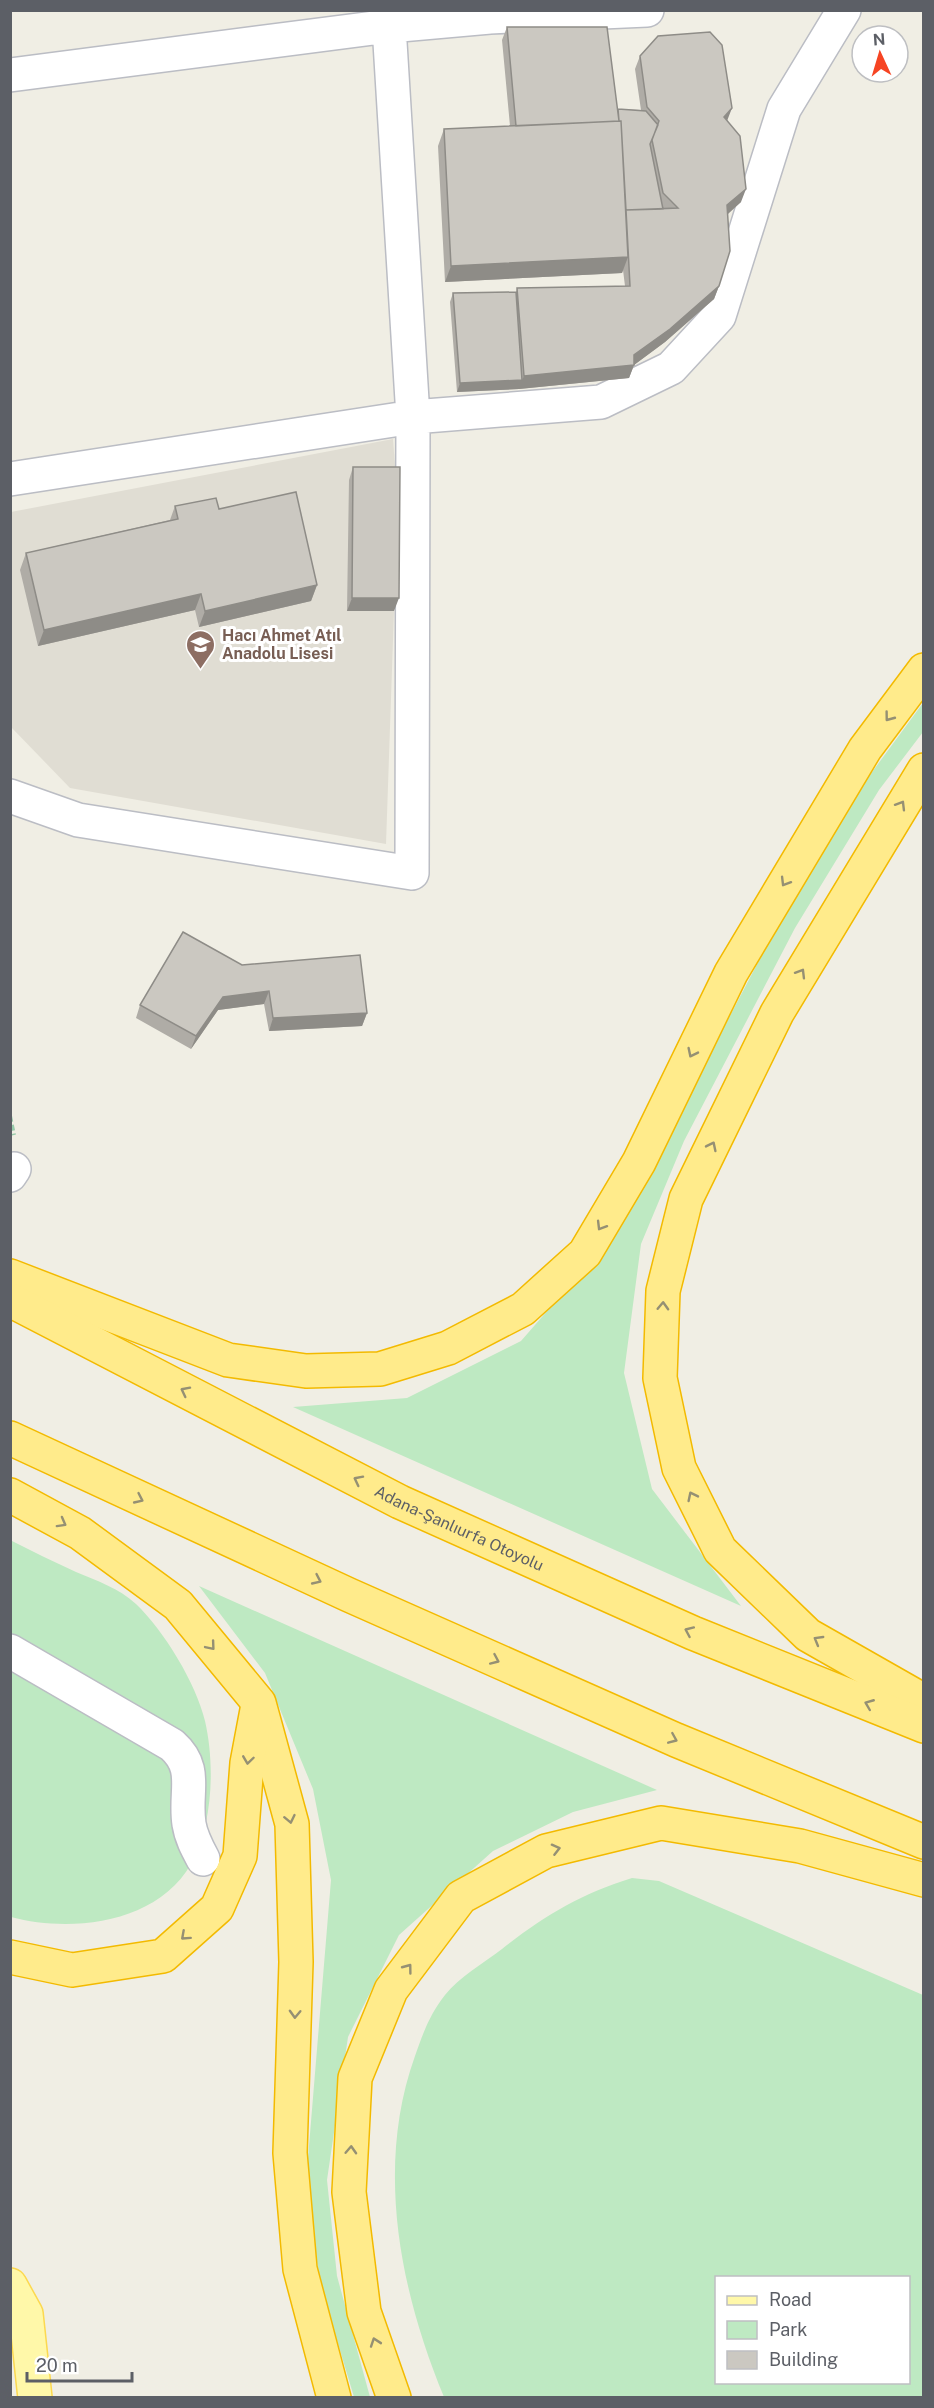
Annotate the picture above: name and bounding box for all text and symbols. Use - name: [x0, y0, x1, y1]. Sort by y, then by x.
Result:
- north arrow: [850, 24, 910, 84]
- text: N: [872, 30, 886, 49]
- place label: Hacı Ahmet Atıl Anadolu Lisesi: [222, 626, 342, 663]
- school or university icon: Hacı Ahmet Atıl Anadolu Lisesi: [185, 628, 217, 670]
- one-way arrow: [885, 711, 896, 722]
- one-way arrow: [894, 801, 905, 811]
- one-way arrow: [781, 876, 792, 886]
- one-way arrow: [794, 969, 806, 979]
- one-way arrow: [687, 1047, 699, 1058]
- one-way arrow: [705, 1142, 716, 1152]
- one-way arrow: [597, 1220, 609, 1230]
- one-way arrow: [656, 1301, 669, 1310]
- one-way arrow: [181, 1387, 192, 1398]
- one-way arrow: [354, 1476, 365, 1487]
- street label: Adana-Şanlıurfa Otoyolu: [372, 1481, 547, 1575]
- one-way arrow: [688, 1491, 700, 1502]
- one-way arrow: [133, 1492, 144, 1504]
- one-way arrow: [56, 1516, 66, 1527]
- one-way arrow: [310, 1573, 321, 1585]
- one-way arrow: [684, 1626, 695, 1638]
- one-way arrow: [814, 1636, 824, 1648]
- one-way arrow: [204, 1639, 215, 1650]
- one-way arrow: [488, 1652, 499, 1664]
- one-way arrow: [865, 1699, 876, 1711]
- one-way arrow: [666, 1731, 677, 1743]
- one-way arrow: [242, 1756, 254, 1765]
- one-way arrow: [283, 1814, 296, 1824]
- one-way arrow: [551, 1843, 561, 1856]
- one-way arrow: [182, 1929, 192, 1940]
- one-way arrow: [400, 1964, 411, 1975]
- one-way arrow: [288, 2010, 301, 2019]
- one-way arrow: [345, 2145, 358, 2154]
- legend: [715, 2276, 910, 2384]
- text: Road: [769, 2289, 812, 2310]
- text: Park: [769, 2319, 807, 2340]
- one-way arrow: [369, 2337, 382, 2348]
- scale bar: [27, 2345, 132, 2383]
- text: Building: [769, 2349, 838, 2370]
- text: 20 m: [36, 2355, 78, 2376]

